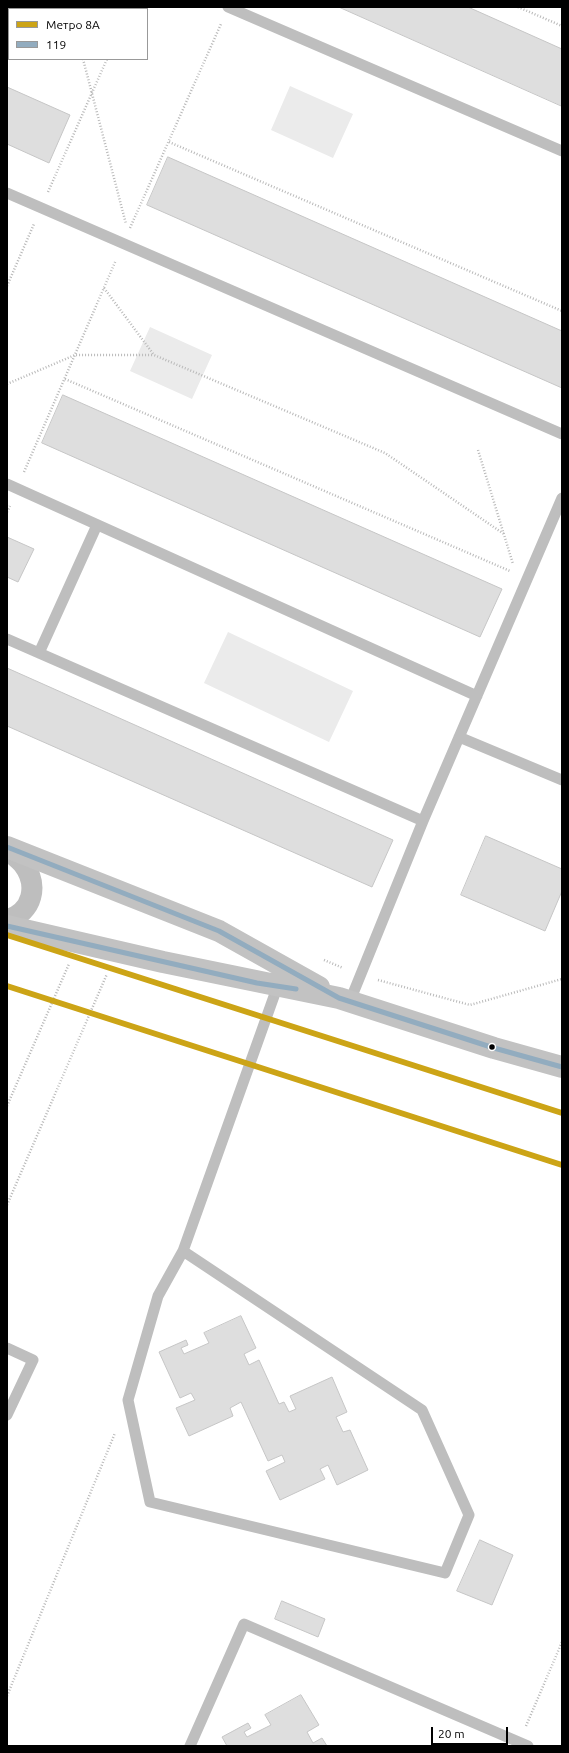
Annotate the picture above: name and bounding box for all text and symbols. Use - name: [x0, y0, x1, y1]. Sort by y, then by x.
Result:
- legend: [8, 8, 148, 60]
- text: Метро 8А: [46, 18, 100, 31]
- text: 119: [46, 38, 66, 51]
- unlabelled marker: [487, 1042, 497, 1052]
- scale bar: [433, 1719, 510, 1745]
- text: 20 m: [438, 1727, 465, 1740]

